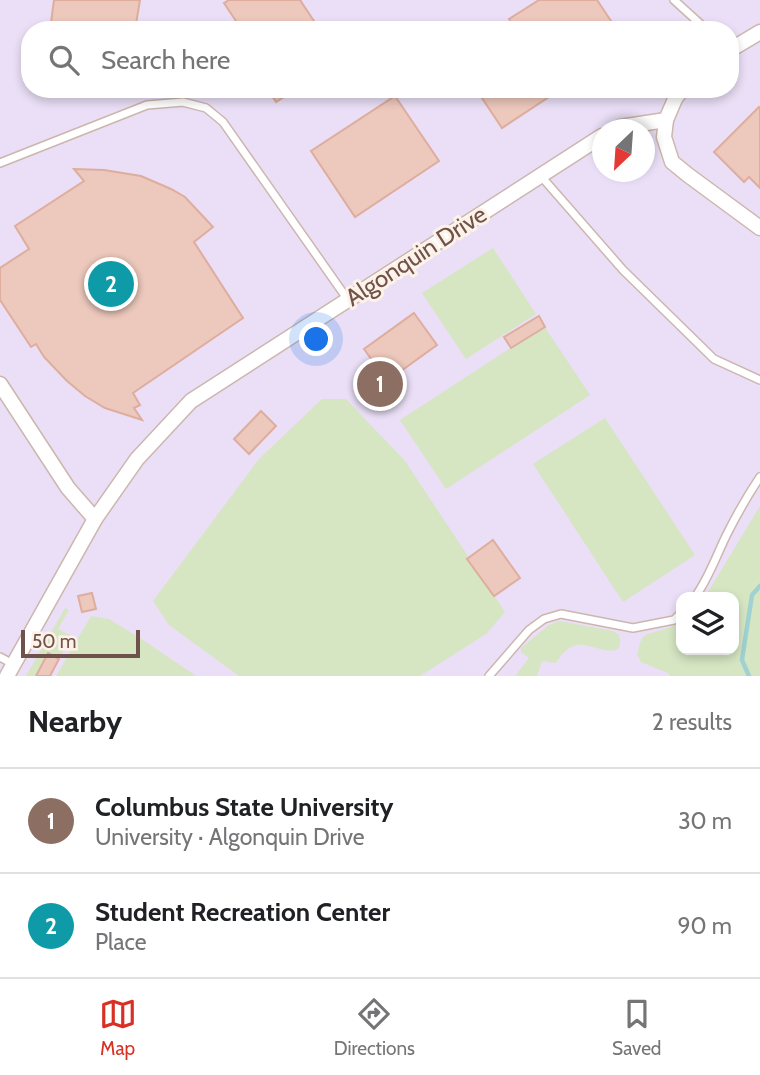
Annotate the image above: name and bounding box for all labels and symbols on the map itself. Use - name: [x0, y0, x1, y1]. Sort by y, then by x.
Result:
- north arrow: [592, 119, 655, 182]
- street label: Algonquin Drive: [340, 199, 492, 312]
- pin: 2: [88, 258, 134, 310]
- your location: [299, 322, 333, 356]
- pin: 1: [357, 358, 403, 410]
- scale bar: [21, 627, 140, 659]

